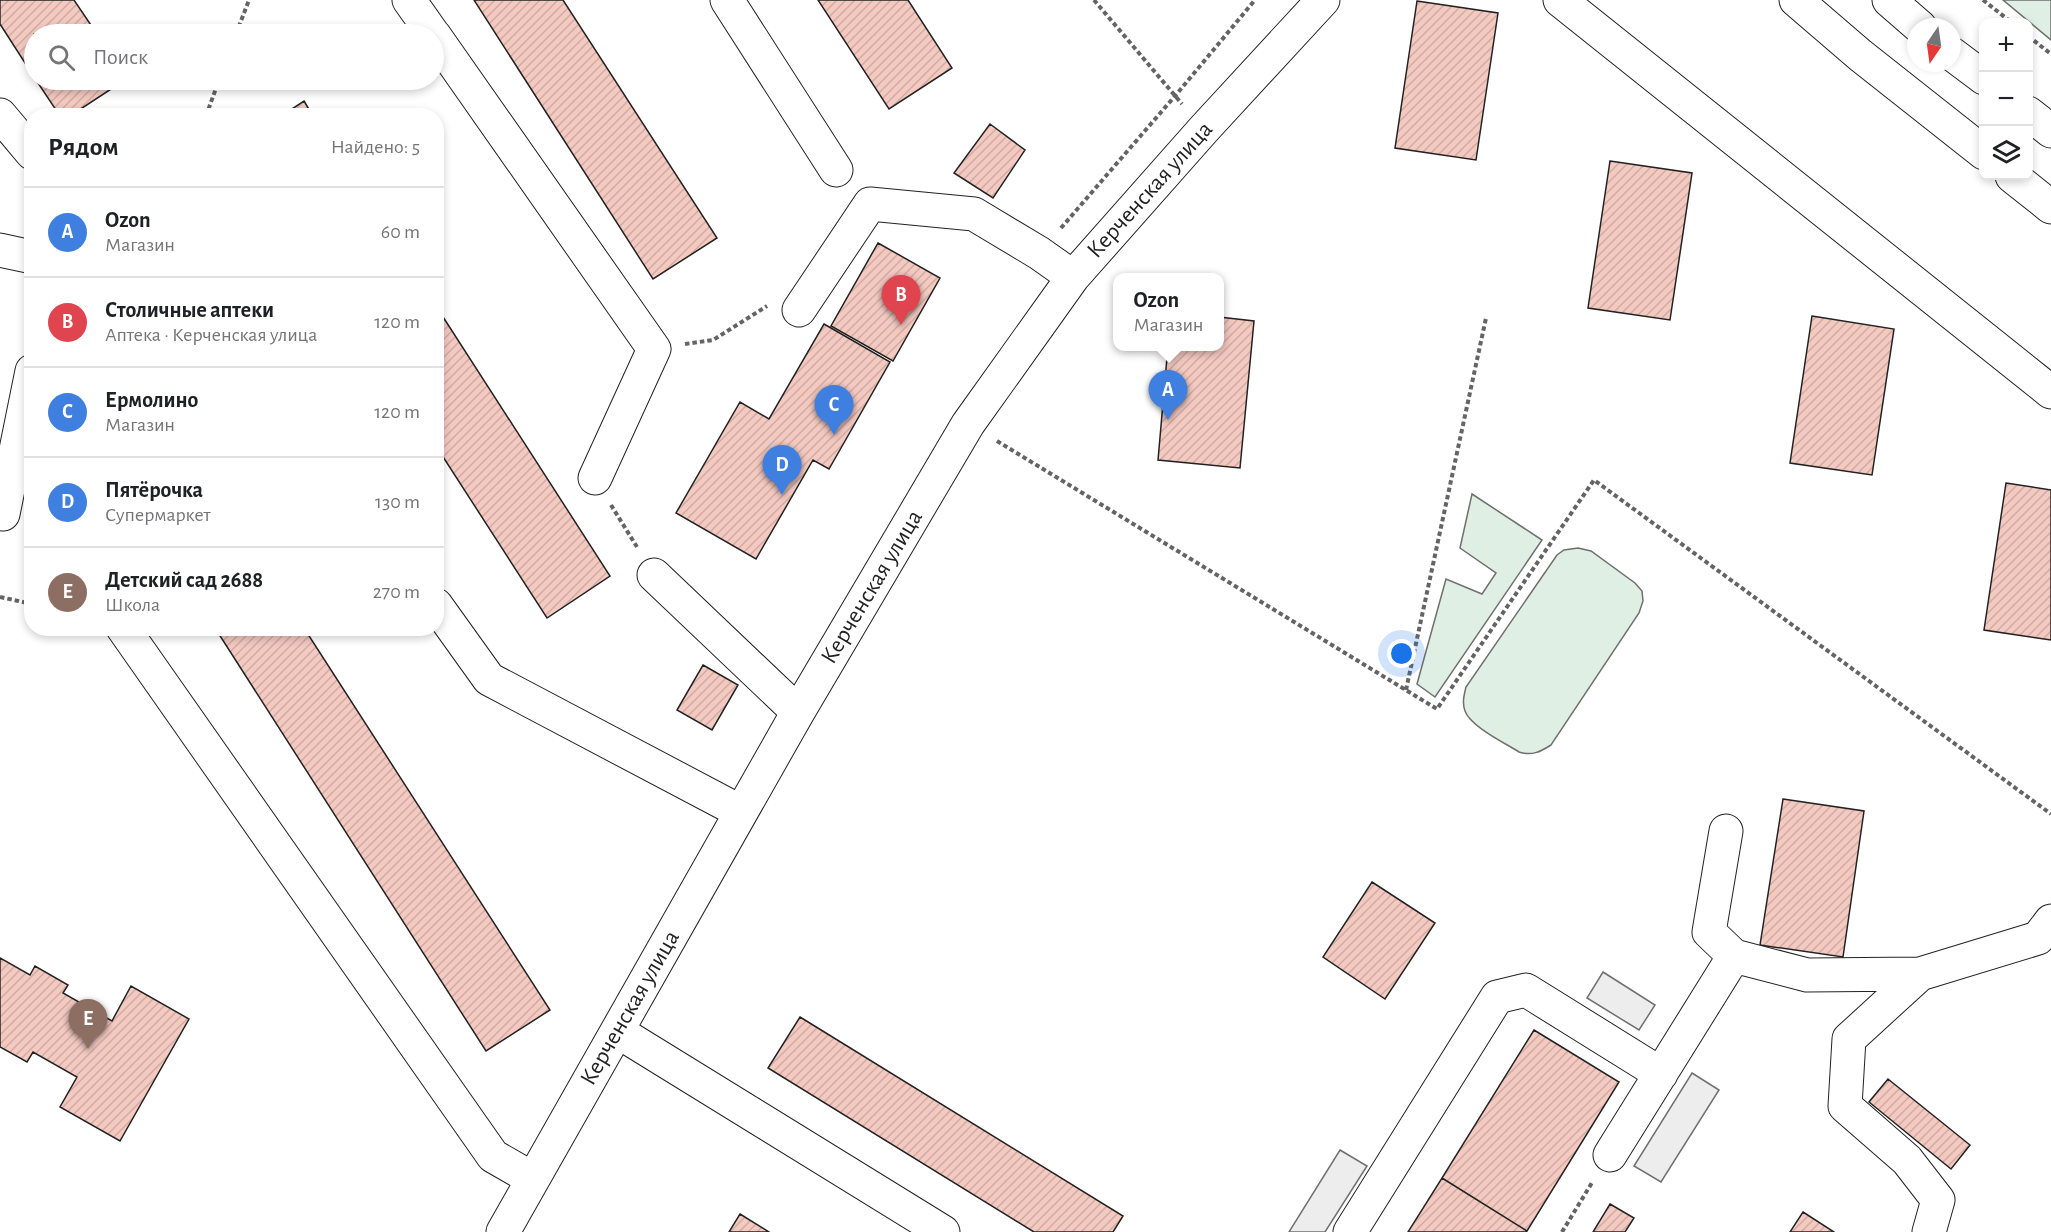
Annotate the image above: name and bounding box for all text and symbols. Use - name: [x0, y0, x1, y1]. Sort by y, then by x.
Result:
- north arrow: [1907, 18, 1961, 72]
- map controls: [1979, 18, 2033, 180]
- button: +: [1979, 18, 2033, 72]
- search box: [24, 24, 444, 90]
- icon: search: [45, 41, 78, 74]
- text: Поиск: [93, 46, 148, 68]
- button: −: [1979, 72, 2033, 126]
- street label: Керченская улица: [1083, 117, 1217, 263]
- button: layers: [1979, 126, 2033, 180]
- text: Рядом: [48, 134, 119, 160]
- text: Найдено: 5: [331, 137, 420, 157]
- text: Ozon: [105, 209, 151, 231]
- text: A: [62, 222, 74, 242]
- text: 60 m: [381, 222, 420, 242]
- text: Магазин: [105, 235, 175, 255]
- popup: [1113, 273, 1224, 351]
- pin: B: [882, 276, 920, 325]
- text: Ozon: [1133, 289, 1179, 311]
- text: Столичные аптеки: [105, 299, 274, 321]
- text: B: [62, 312, 73, 332]
- text: 120 m: [374, 312, 420, 332]
- text: Магазин: [1133, 315, 1204, 335]
- text: Аптека · Керченская улица: [105, 325, 318, 345]
- pin: A: [1148, 370, 1188, 420]
- pin: C: [814, 386, 854, 435]
- text: Ермолино: [105, 389, 198, 411]
- text: C: [62, 402, 73, 422]
- text: 120 m: [374, 402, 420, 422]
- text: Магазин: [105, 415, 175, 435]
- pin: D: [762, 446, 802, 495]
- text: Пятёрочка: [105, 479, 203, 501]
- text: D: [61, 492, 74, 512]
- text: 130 m: [375, 492, 420, 512]
- text: Супермаркет: [105, 505, 211, 525]
- street label: Керченская улица: [817, 506, 927, 668]
- text: Детский сад 2688: [105, 569, 263, 591]
- text: E: [62, 582, 73, 602]
- text: 270 m: [373, 582, 420, 602]
- text: Школа: [105, 595, 160, 615]
- your location: [1387, 639, 1416, 668]
- street label: Керченская улица: [576, 926, 684, 1090]
- pin: E: [68, 1000, 107, 1049]

